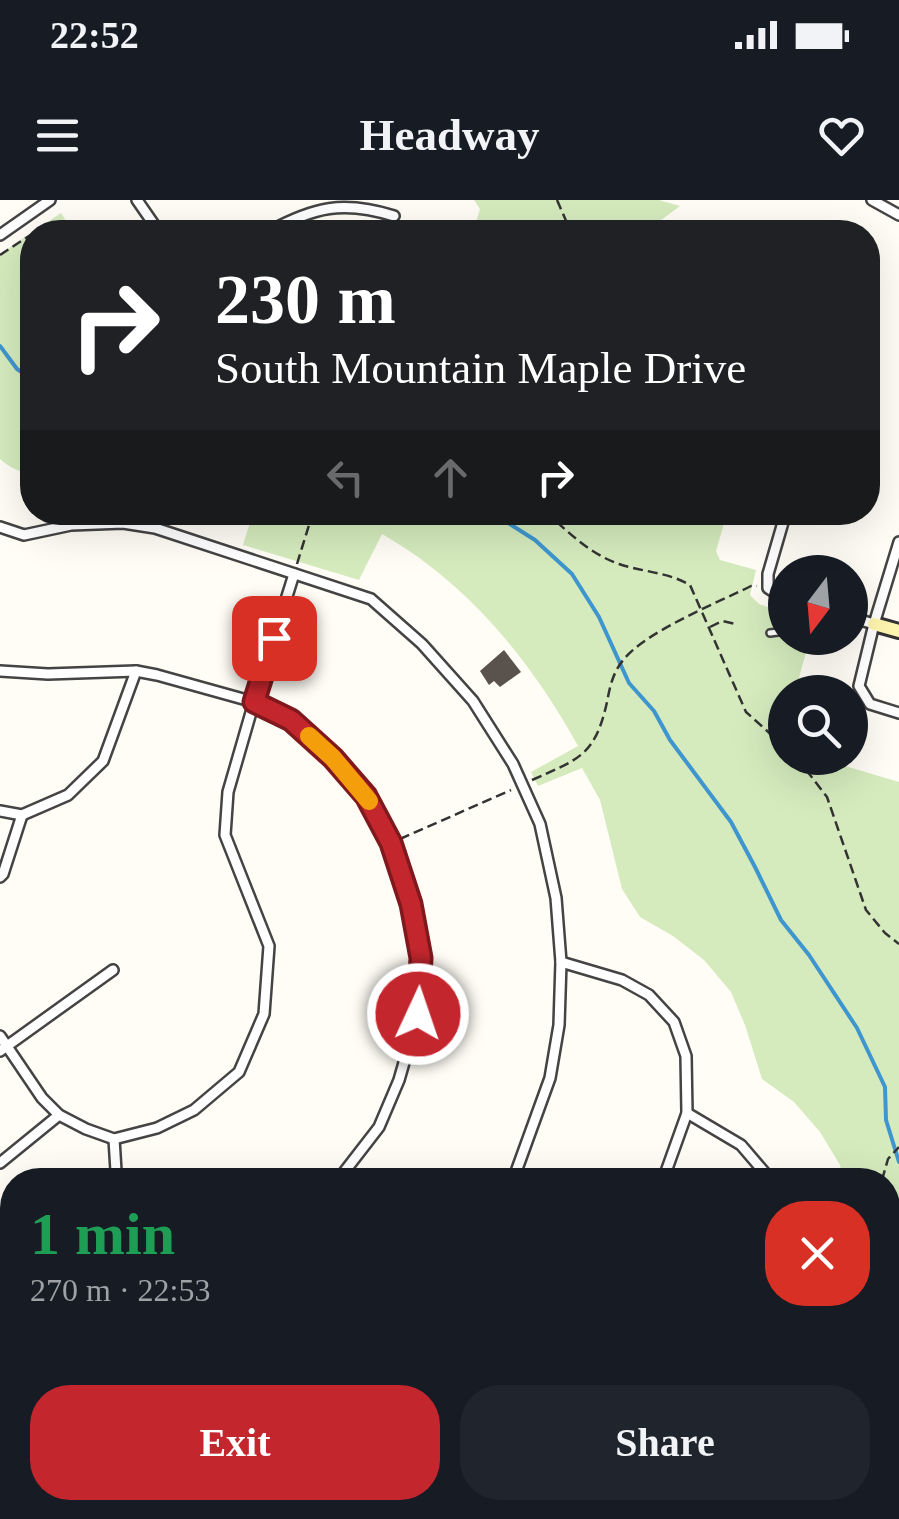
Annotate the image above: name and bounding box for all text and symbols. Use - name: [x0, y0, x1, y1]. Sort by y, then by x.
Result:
- text: 22:52: [50, 14, 139, 56]
- icon: menu: [30, 108, 85, 163]
- icon: heart: [814, 108, 869, 163]
- text: Headway: [360, 110, 540, 160]
- icon: right: [50, 260, 180, 390]
- text: 230 m: [215, 261, 396, 338]
- text: South Mountain Maple Drive: [215, 343, 746, 393]
- icon: left: [318, 450, 373, 505]
- icon: ahead: [423, 450, 478, 505]
- icon: right: [528, 450, 583, 505]
- north arrow: [768, 555, 868, 655]
- map controls: [768, 555, 868, 775]
- pin: [232, 596, 317, 681]
- icon: arrive: [247, 611, 302, 666]
- button: search: [768, 675, 868, 775]
- position arrow: [366, 962, 470, 1066]
- text: 1 min: [30, 1201, 175, 1267]
- button: close: [765, 1201, 870, 1306]
- text: 270 m · 22:53: [30, 1272, 210, 1308]
- button: Exit: [30, 1385, 440, 1500]
- button: Share: [460, 1385, 870, 1500]

